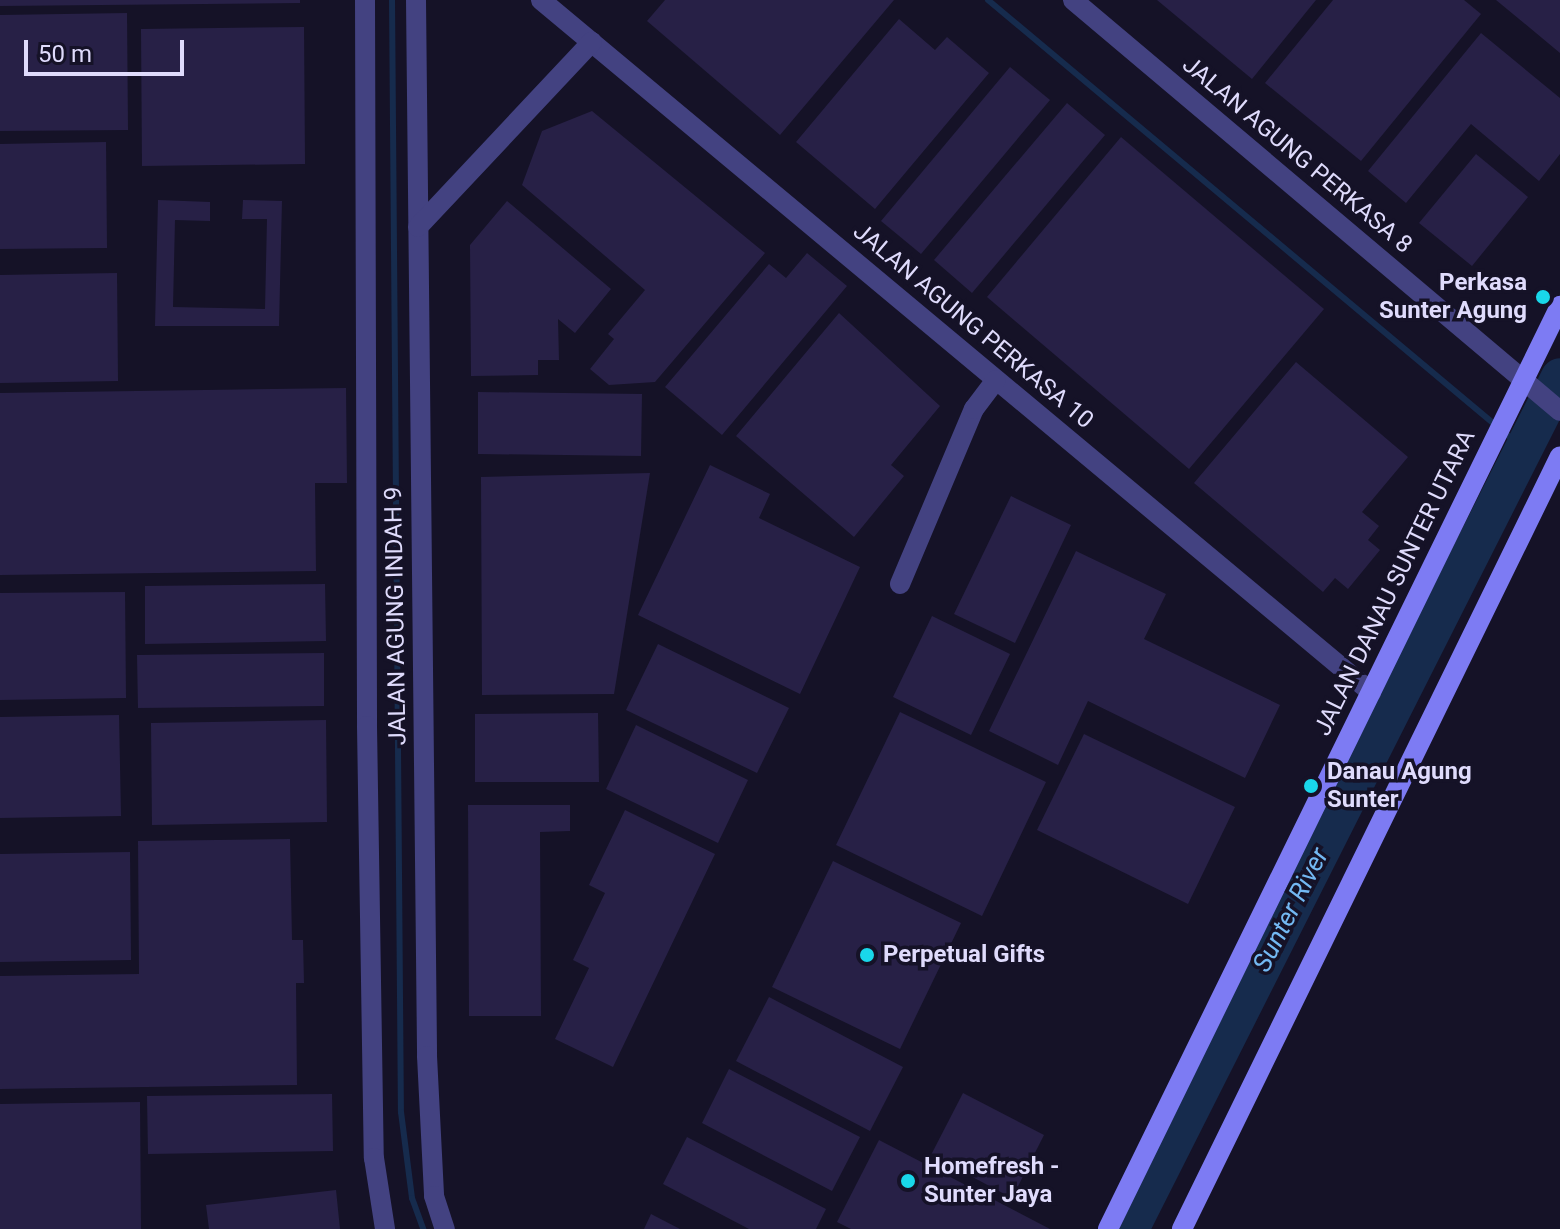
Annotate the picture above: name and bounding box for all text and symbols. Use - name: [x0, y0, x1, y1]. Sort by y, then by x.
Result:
- scale bar: [28, 24, 188, 74]
- text: 50 m: [38, 40, 92, 68]
- street label: JALAN AGUNG PERKASA 8: [1176, 50, 1418, 260]
- street label: JALAN AGUNG PERKASA 10: [847, 217, 1099, 435]
- place label: Perkasa Sunter Agung: [1379, 269, 1527, 325]
- marker: Perkasa Sunter Agung: [1534, 288, 1552, 306]
- street label: JALAN DANAU SUNTER UTARA: [1308, 426, 1482, 740]
- street label: JALAN AGUNG INDAH 9: [379, 486, 413, 746]
- place label: Danau Agung Sunter: [1327, 758, 1472, 814]
- marker: Danau Agung Sunter: [1302, 777, 1320, 795]
- water label: Sunter River: [1246, 843, 1336, 977]
- place label: Perpetual Gifts: [883, 941, 1045, 969]
- marker: Perpetual Gifts: [858, 946, 876, 964]
- place label: Homefresh - Sunter Jaya: [924, 1153, 1060, 1209]
- marker: Homefresh - Sunter Jaya: [899, 1172, 917, 1190]

